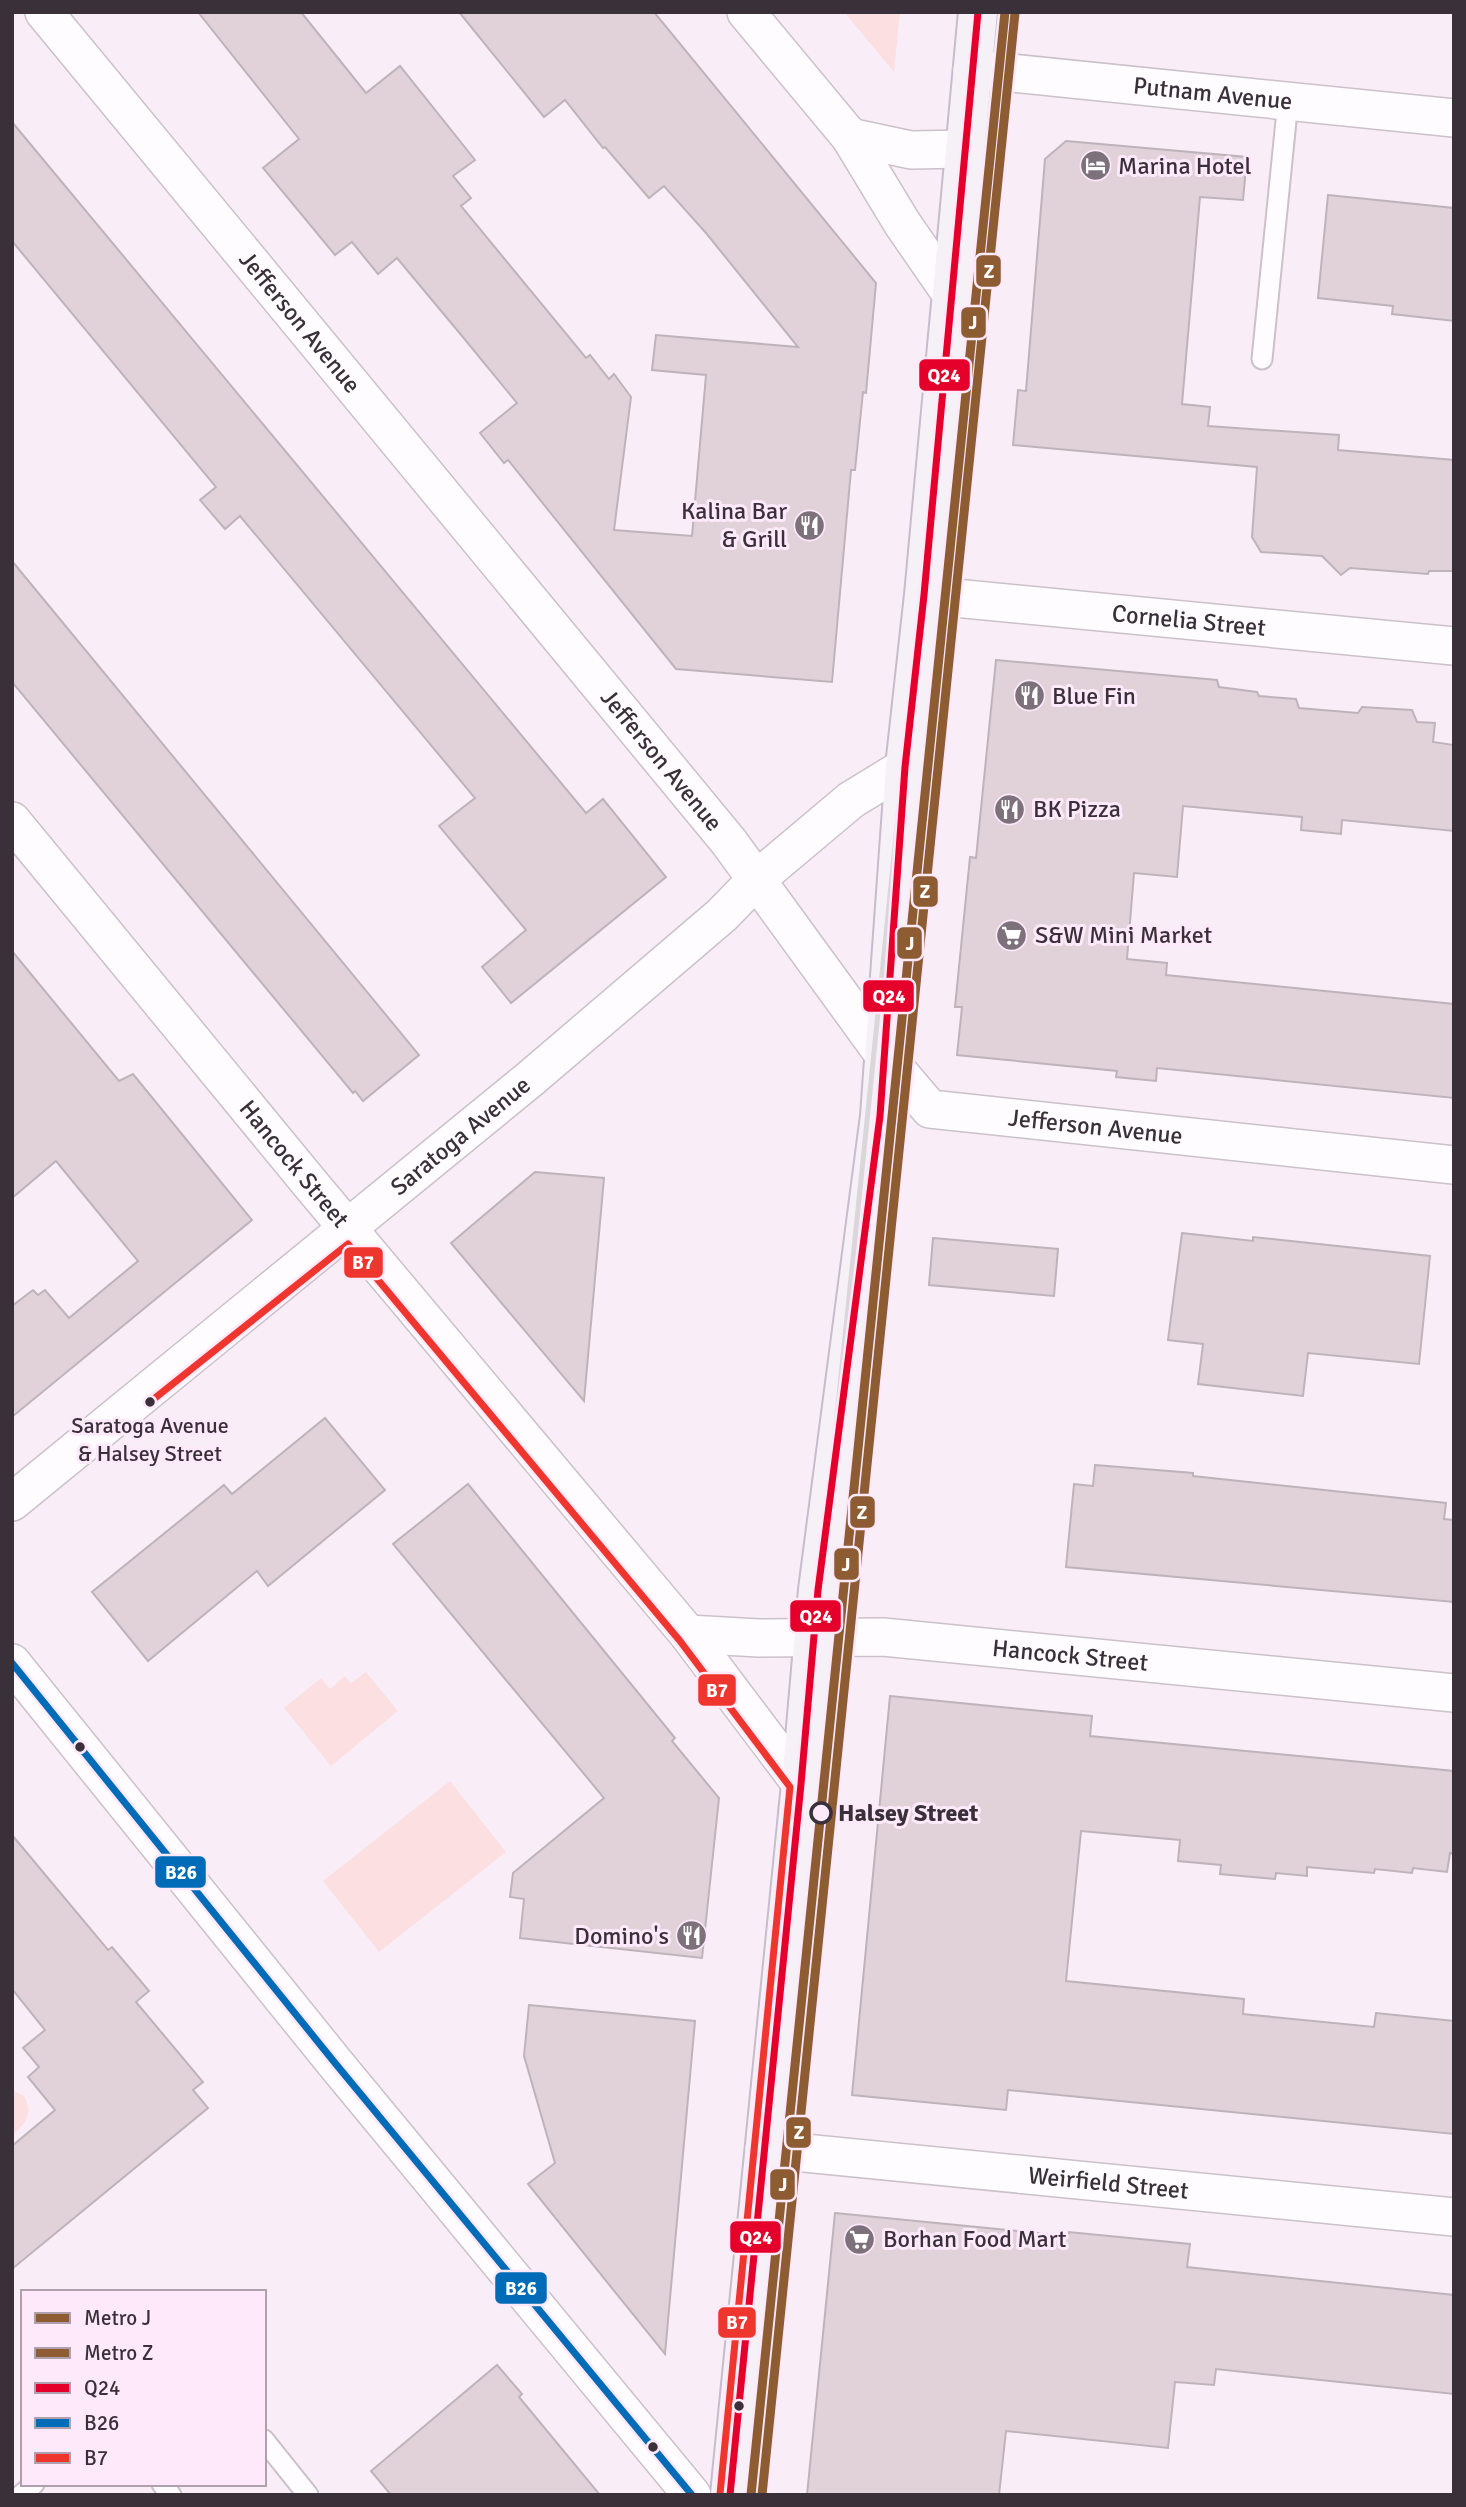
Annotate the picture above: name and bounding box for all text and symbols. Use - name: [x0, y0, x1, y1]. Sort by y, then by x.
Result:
- street label: Putnam Avenue: [1132, 70, 1294, 116]
- hotel icon: Marina Hotel: [1078, 149, 1112, 183]
- place label: Marina Hotel: [1118, 151, 1252, 181]
- street label: Jefferson Avenue: [233, 245, 367, 399]
- line badge: Z: [975, 254, 1002, 288]
- text: Z: [983, 260, 995, 284]
- line badge: J: [960, 306, 987, 339]
- text: J: [969, 311, 977, 335]
- line badge: Q24: [918, 358, 971, 392]
- text: Q24: [927, 364, 961, 388]
- place label: Kalina Bar & Grill: [681, 496, 787, 554]
- restaurant icon: Kalina Bar & Grill: [793, 508, 827, 542]
- street label: Cornelia Street: [1111, 598, 1267, 643]
- restaurant icon: Blue Fin: [1012, 679, 1046, 713]
- place label: Blue Fin: [1052, 681, 1136, 711]
- street label: Jefferson Avenue: [594, 683, 729, 837]
- restaurant icon: BK Pizza: [993, 792, 1027, 826]
- place label: BK Pizza: [1033, 794, 1121, 824]
- line badge: Z: [912, 875, 939, 908]
- text: Z: [919, 880, 931, 904]
- supermarket icon: S&W Mini Market: [995, 918, 1029, 952]
- place label: S&W Mini Market: [1035, 920, 1212, 950]
- line badge: J: [896, 926, 923, 960]
- text: J: [906, 932, 914, 956]
- line badge: Q24: [862, 979, 915, 1013]
- text: Q24: [872, 985, 906, 1009]
- street label: Saratoga Avenue: [384, 1070, 537, 1202]
- street label: Hancock Street: [233, 1094, 356, 1234]
- street label: Jefferson Avenue: [1007, 1102, 1184, 1151]
- line badge: B7: [343, 1246, 384, 1279]
- text: B7: [352, 1251, 374, 1275]
- marker: Saratoga Avenue & Halsey Street: [143, 1395, 157, 1409]
- place label: Saratoga Avenue & Halsey Street: [71, 1412, 229, 1467]
- line badge: Z: [849, 1495, 876, 1529]
- text: Z: [856, 1501, 868, 1525]
- line badge: J: [833, 1547, 860, 1581]
- text: J: [842, 1553, 850, 1577]
- line badge: Q24: [789, 1599, 842, 1633]
- text: Q24: [799, 1605, 833, 1629]
- street label: Hancock Street: [991, 1633, 1149, 1678]
- line badge: B7: [697, 1673, 737, 1707]
- text: B7: [706, 1679, 728, 1703]
- unlabelled marker: [73, 1740, 87, 1754]
- place label: Halsey Street: [838, 1798, 978, 1828]
- marker: Halsey Street: [810, 1802, 832, 1824]
- line badge: B26: [154, 1855, 207, 1889]
- text: B26: [165, 1861, 197, 1885]
- restaurant icon: Domino's: [675, 1919, 709, 1953]
- place label: Domino's: [574, 1921, 669, 1951]
- line badge: Z: [785, 2116, 812, 2149]
- text: Z: [793, 2121, 805, 2145]
- street label: Weirfield Street: [1027, 2160, 1190, 2206]
- line badge: J: [769, 2168, 796, 2201]
- text: J: [779, 2173, 787, 2197]
- line badge: Q24: [729, 2220, 782, 2254]
- supermarket icon: Borhan Food Mart: [843, 2222, 877, 2256]
- place label: Borhan Food Mart: [883, 2224, 1067, 2254]
- text: Q24: [739, 2226, 773, 2250]
- line badge: B26: [494, 2271, 548, 2305]
- text: B26: [505, 2277, 537, 2301]
- legend: [21, 2290, 266, 2486]
- text: Metro J: [84, 2305, 151, 2331]
- line badge: B7: [717, 2306, 757, 2339]
- text: B7: [726, 2311, 748, 2335]
- text: Metro Z: [84, 2340, 154, 2366]
- text: Q24: [84, 2375, 120, 2401]
- unlabelled marker: [732, 2399, 746, 2413]
- text: B26: [84, 2410, 119, 2436]
- unlabelled marker: [646, 2440, 660, 2454]
- text: B7: [84, 2445, 108, 2471]

